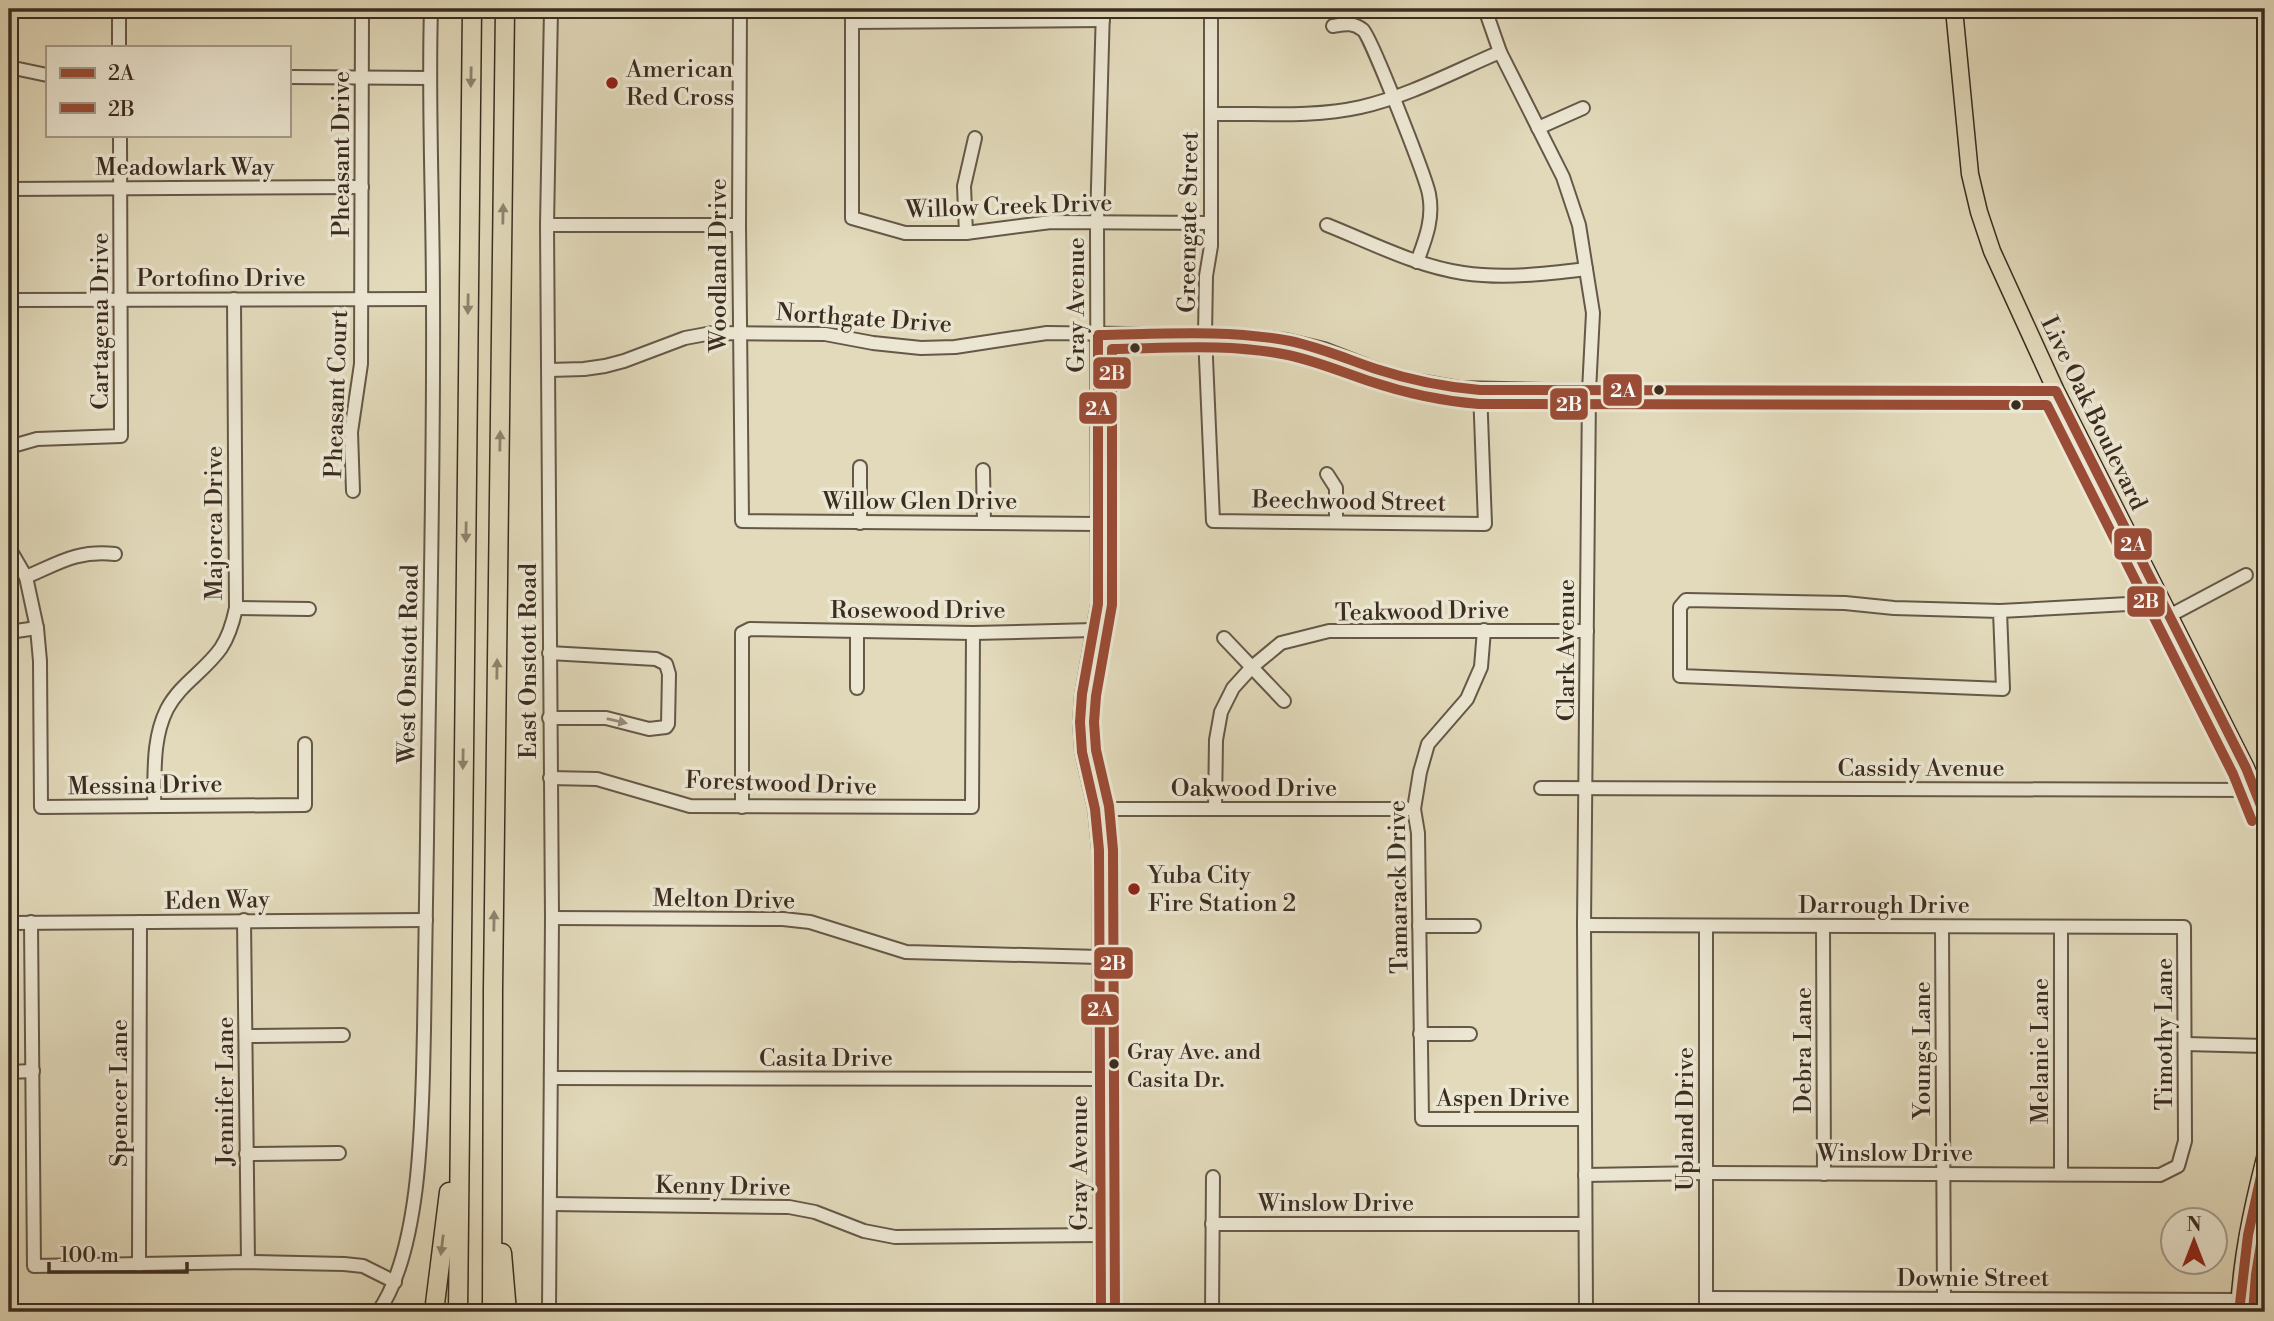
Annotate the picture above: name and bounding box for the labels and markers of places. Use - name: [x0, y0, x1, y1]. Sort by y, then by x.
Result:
- place label: American Red Cross: [625, 55, 734, 113]
- marker: American Red Cross: [604, 75, 620, 91]
- unlabelled marker: [1128, 341, 1142, 355]
- unlabelled marker: [1652, 383, 1666, 397]
- unlabelled marker: [2009, 398, 2023, 412]
- place label: Yuba City Fire Station 2: [1146, 861, 1296, 919]
- marker: Yuba City Fire Station 2: [1126, 881, 1142, 897]
- place label: Gray Ave. and Casita Dr.: [1127, 1039, 1261, 1094]
- marker: Gray Ave. and Casita Dr.: [1107, 1057, 1121, 1071]

